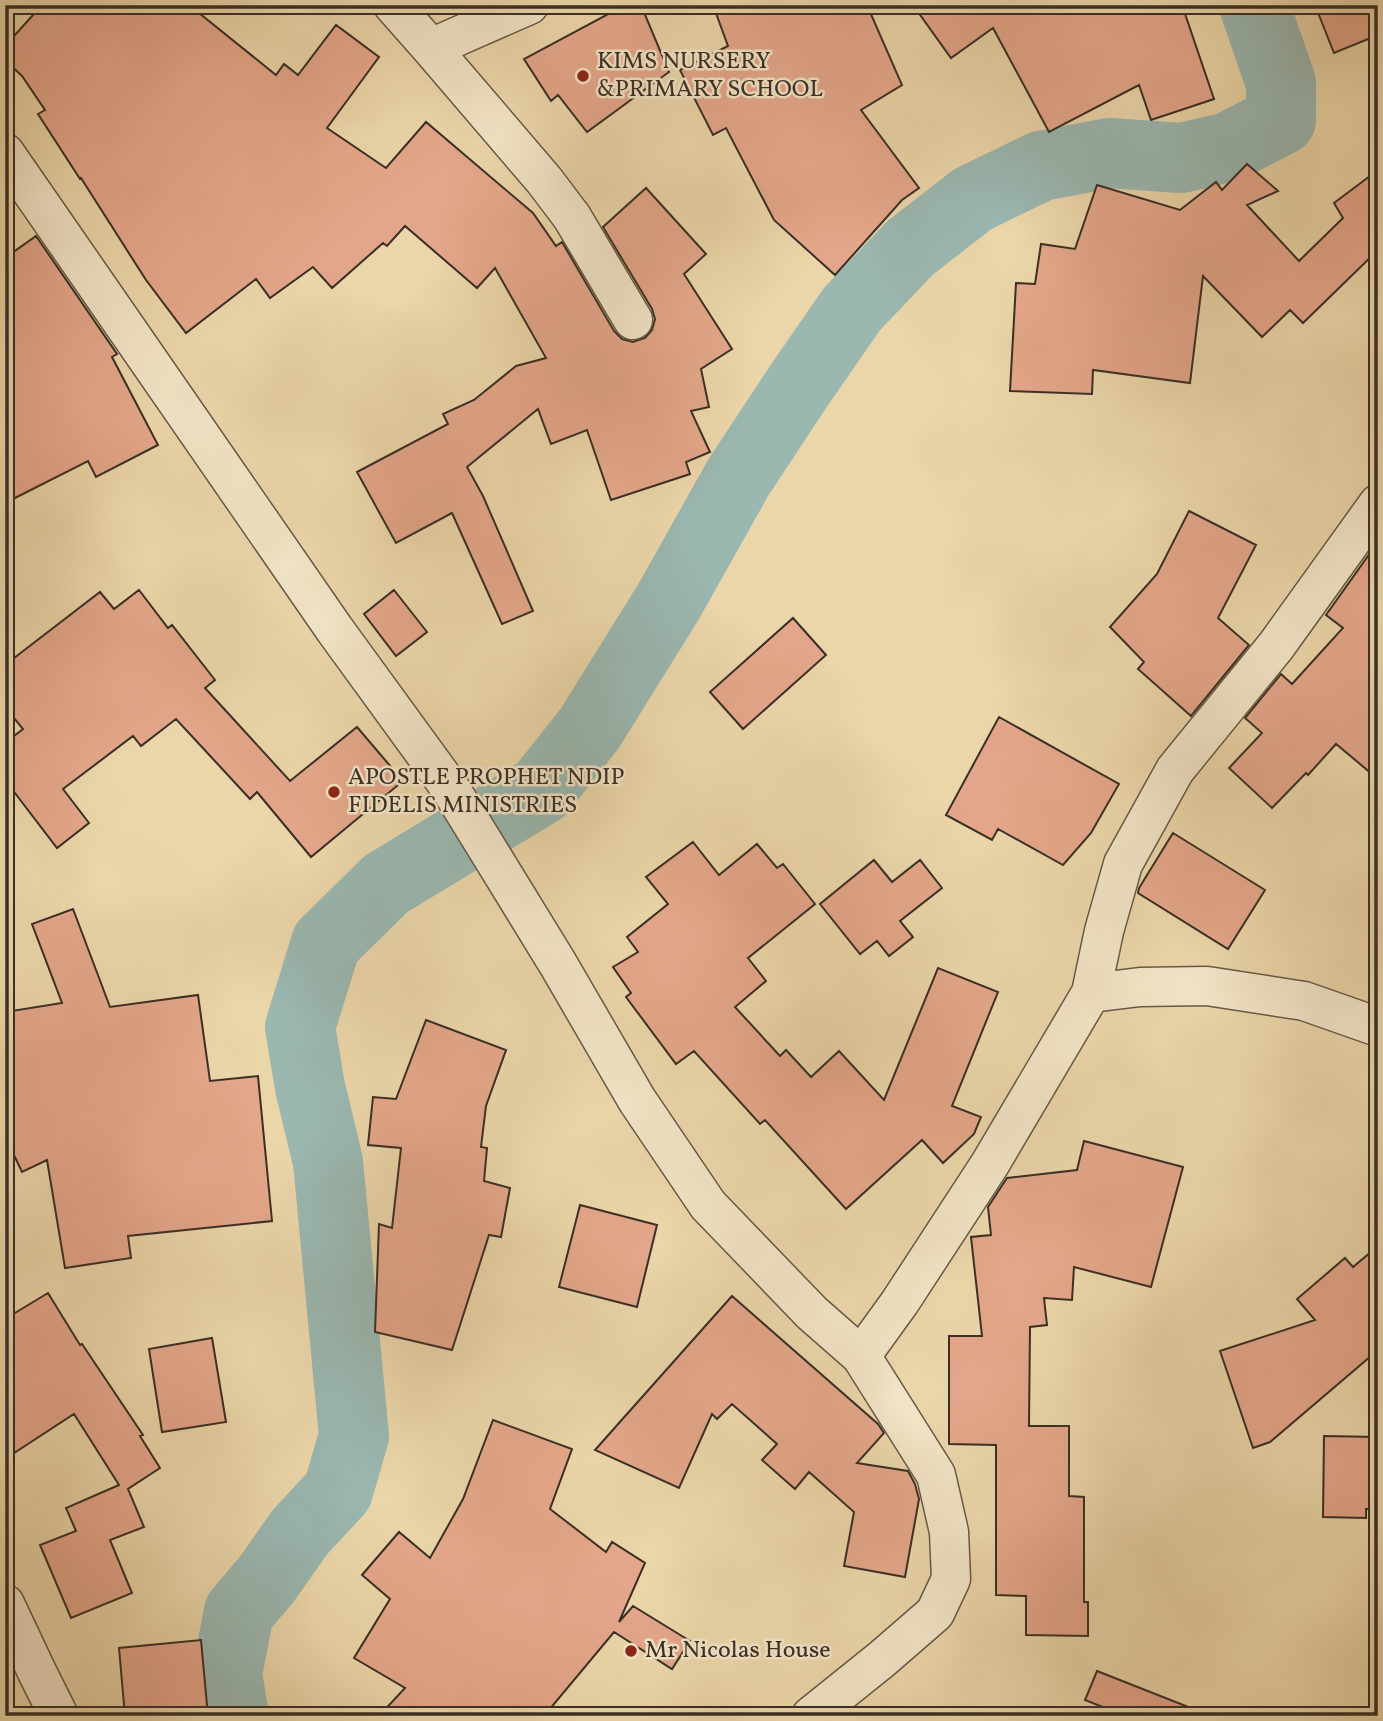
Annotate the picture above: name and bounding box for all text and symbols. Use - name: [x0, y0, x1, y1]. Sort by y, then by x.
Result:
- place label: KIMS NURSERY &PRIMARY SCHOOL: [597, 45, 823, 107]
- marker: KIMS NURSERY &PRIMARY SCHOOL: [575, 68, 591, 84]
- place label: APOSTLE PROPHET NDIP FIDELIS MINISTRIES: [348, 761, 625, 823]
- marker: APOSTLE PROPHET NDIP FIDELIS MINISTRIES: [326, 784, 342, 800]
- place label: Mr Nicolas House: [645, 1634, 831, 1668]
- marker: Mr Nicolas House: [623, 1643, 639, 1659]

